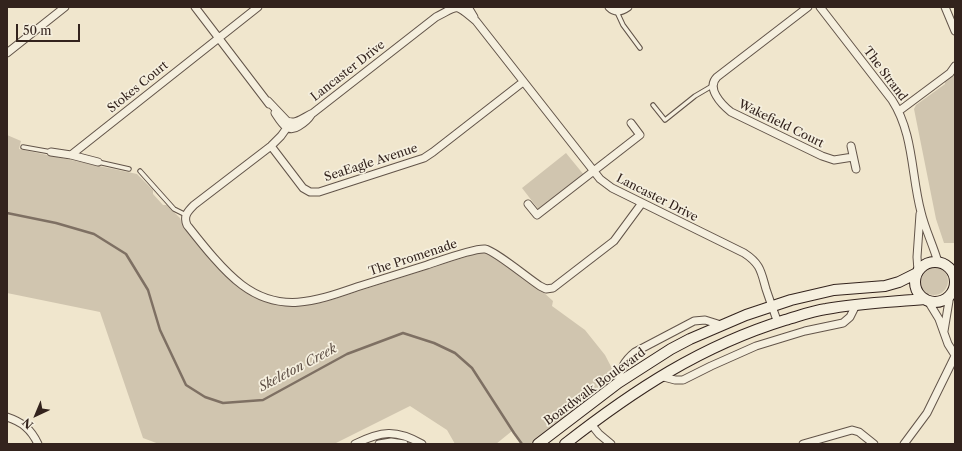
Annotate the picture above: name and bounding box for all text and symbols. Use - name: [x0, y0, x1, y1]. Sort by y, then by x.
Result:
- scale bar: [18, 16, 82, 42]
- text: 50 m: [23, 23, 52, 38]
- street label: Lancaster Drive: [308, 38, 388, 104]
- street label: The Strand: [860, 44, 910, 104]
- street label: Stokes Court: [105, 58, 171, 116]
- street label: Wakefield Court: [736, 97, 826, 151]
- street label: SeaEagle Avenue: [323, 141, 419, 185]
- street label: Lancaster Drive: [614, 171, 700, 225]
- street label: The Promenade: [367, 237, 459, 279]
- water label: Skeleton Creek: [256, 341, 340, 395]
- street label: Boardwalk Boulevard: [542, 345, 648, 429]
- north arrow: [16, 395, 56, 435]
- text: N: [19, 415, 36, 432]

